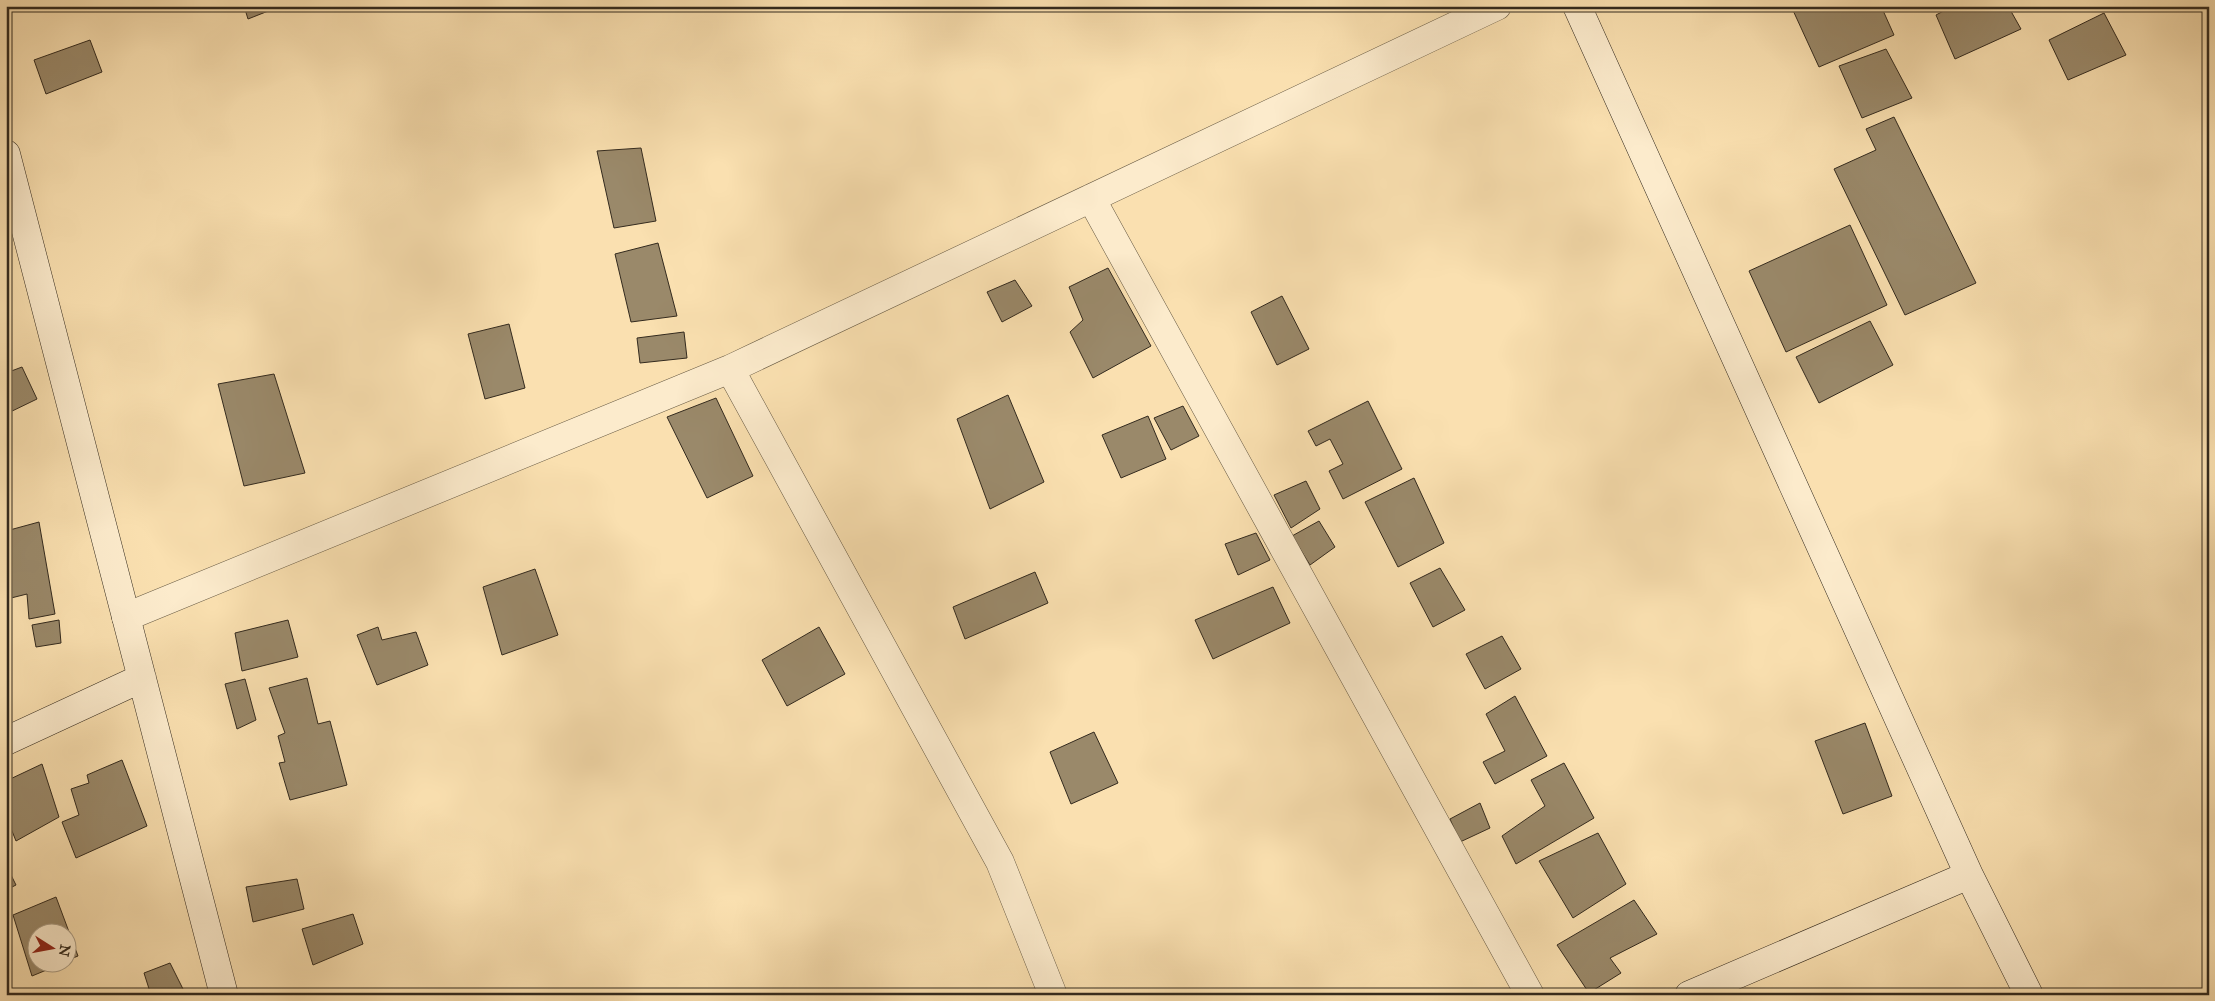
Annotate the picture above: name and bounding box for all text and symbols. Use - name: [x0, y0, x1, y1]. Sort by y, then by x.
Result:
- north arrow: [28, 924, 78, 974]
- text: N: [55, 943, 74, 958]

